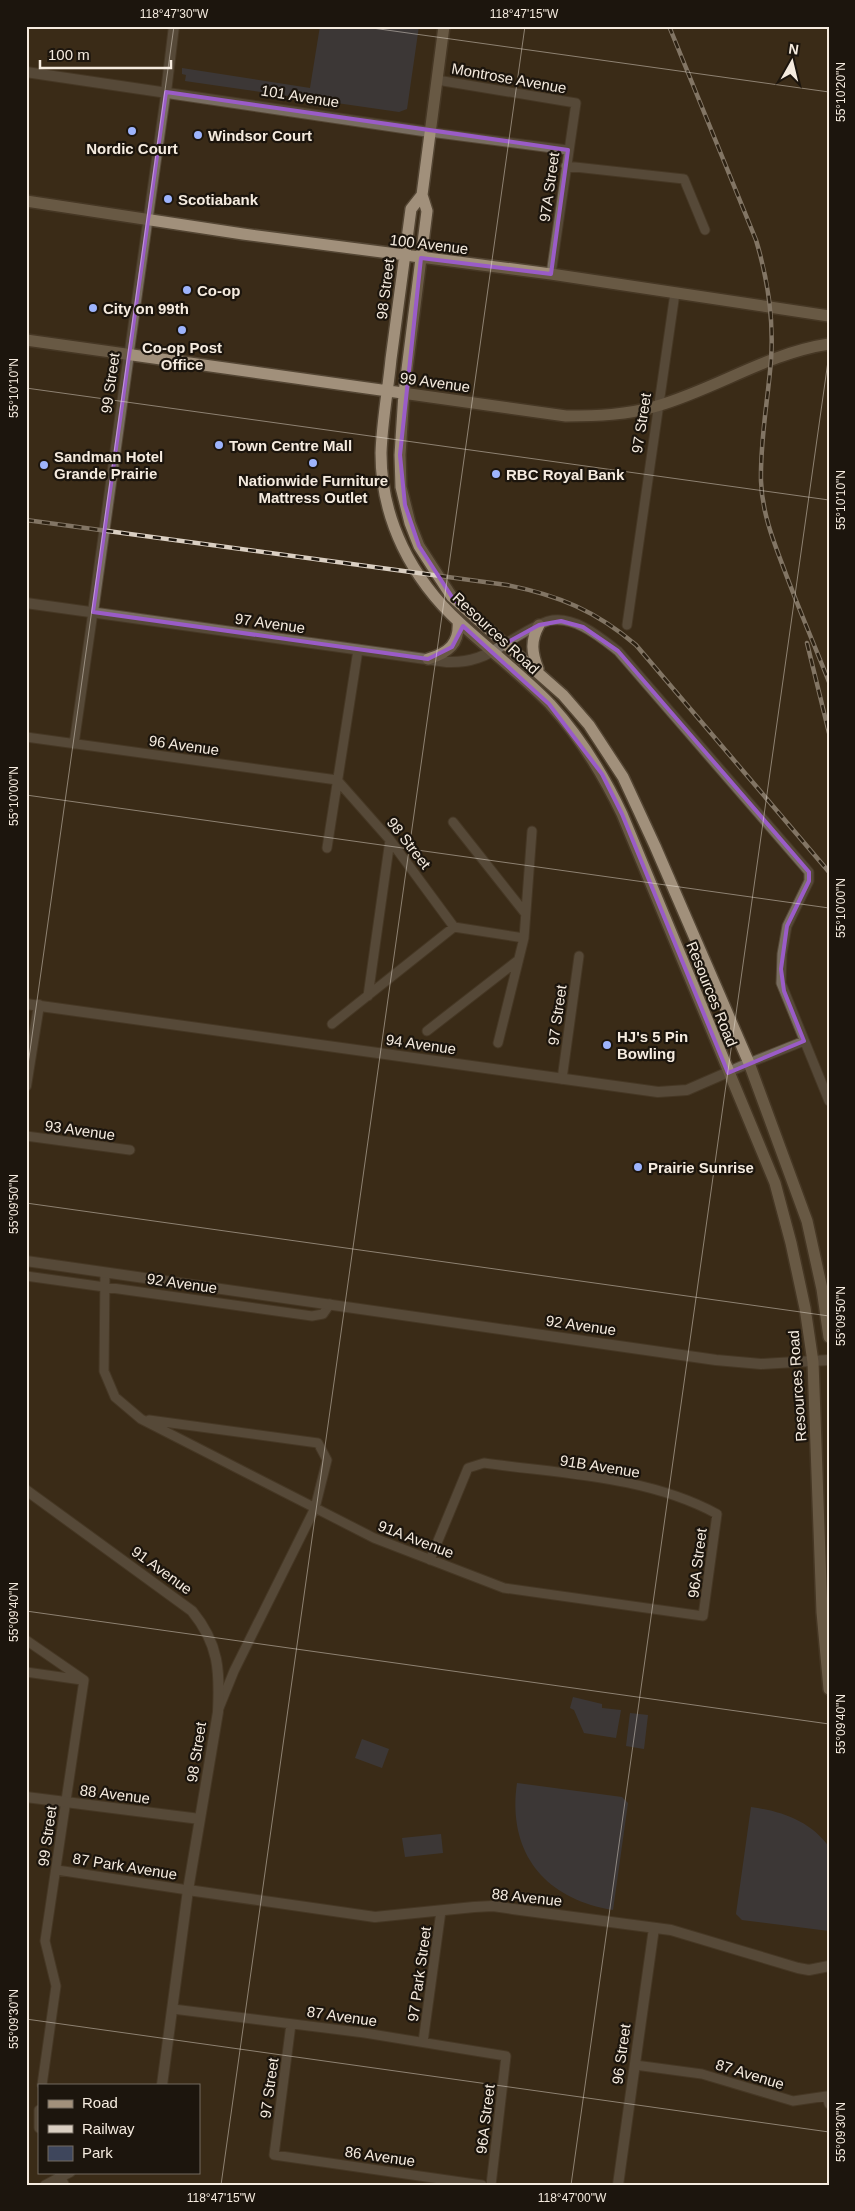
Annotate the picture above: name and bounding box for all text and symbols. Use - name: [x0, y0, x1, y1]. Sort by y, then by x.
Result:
- text: 118°47'30"W: [140, 7, 209, 21]
- text: 118°47'15"W: [490, 7, 559, 21]
- scale bar: [40, 38, 171, 70]
- north arrow: [768, 38, 818, 88]
- text: N: [788, 40, 800, 58]
- text: 100 m: [48, 46, 90, 63]
- street label: Montrose Avenue: [450, 60, 568, 96]
- text: 55°10'20"N: [834, 62, 848, 122]
- street label: 101 Avenue: [260, 81, 340, 111]
- marker: Nordic Court: [126, 125, 138, 137]
- place label: Windsor Court: [208, 127, 312, 144]
- marker: Windsor Court: [192, 129, 204, 141]
- place label: Nordic Court: [86, 140, 178, 157]
- street label: 97A Street: [536, 150, 562, 223]
- place label: Scotiabank: [178, 191, 259, 208]
- marker: Scotiabank: [162, 193, 174, 205]
- street label: 100 Avenue: [389, 231, 469, 257]
- street label: 98 Street: [373, 257, 397, 320]
- place label: Co-op: [197, 282, 240, 299]
- marker: Co-op: [181, 284, 193, 296]
- place label: City on 99th: [103, 300, 189, 317]
- marker: City on 99th: [87, 302, 99, 314]
- marker: Co-op Post Office: [176, 324, 188, 336]
- place label: Co-op Post Office: [142, 339, 222, 373]
- street label: 99 Street: [97, 351, 123, 414]
- text: 55°10'10"N: [7, 358, 21, 418]
- street label: 99 Avenue: [399, 369, 471, 395]
- street label: 97 Street: [628, 391, 654, 454]
- place label: Town Centre Mall: [229, 437, 352, 454]
- marker: Town Centre Mall: [213, 439, 225, 451]
- place label: Sandman Hotel Grande Prairie: [54, 448, 163, 482]
- marker: Nationwide Furniture Mattress Outlet: [307, 457, 319, 469]
- marker: Sandman Hotel Grande Prairie: [38, 459, 50, 471]
- place label: RBC Royal Bank: [506, 466, 625, 483]
- marker: RBC Royal Bank: [490, 468, 502, 480]
- text: 55°10'10"N: [834, 470, 848, 530]
- place label: Nationwide Furniture Mattress Outlet: [238, 472, 388, 506]
- street label: Resources Road: [449, 589, 543, 677]
- street label: 97 Avenue: [234, 610, 306, 636]
- street label: 96 Avenue: [148, 732, 220, 758]
- text: 55°10'00"N: [7, 766, 21, 826]
- street label: 98 Street: [384, 814, 435, 873]
- text: 55°10'00"N: [834, 878, 848, 938]
- street label: Resources Road: [683, 939, 741, 1049]
- street label: 97 Street: [544, 983, 570, 1046]
- place label: HJ's 5 Pin Bowling: [617, 1028, 688, 1062]
- street label: 94 Avenue: [385, 1031, 457, 1057]
- marker: HJ's 5 Pin Bowling: [601, 1039, 613, 1051]
- street label: 93 Avenue: [44, 1117, 116, 1143]
- place label: Prairie Sunrise: [648, 1159, 754, 1176]
- marker: Prairie Sunrise: [632, 1161, 644, 1173]
- text: 55°09'50"N: [7, 1174, 21, 1234]
- street label: 92 Avenue: [146, 1270, 218, 1296]
- text: 55°09'50"N: [834, 1286, 848, 1346]
- street label: 92 Avenue: [545, 1312, 617, 1338]
- street label: Resources Road: [785, 1330, 809, 1442]
- street label: 91B Avenue: [559, 1451, 641, 1481]
- street label: 91A Avenue: [376, 1517, 456, 1561]
- street label: 96A Street: [684, 1526, 710, 1599]
- street label: 91 Avenue: [128, 1542, 196, 1598]
- text: 55°09'40"N: [7, 1582, 21, 1642]
- text: 55°09'40"N: [834, 1694, 848, 1754]
- street label: 98 Street: [183, 1720, 209, 1783]
- street label: 88 Avenue: [79, 1781, 151, 1807]
- street label: 99 Street: [34, 1804, 60, 1867]
- street label: 87 Park Avenue: [72, 1849, 178, 1883]
- street label: 88 Avenue: [491, 1885, 563, 1909]
- street label: 97 Park Street: [404, 1925, 434, 2023]
- text: 55°09'30"N: [7, 1989, 21, 2049]
- street label: 87 Avenue: [306, 2003, 378, 2029]
- street label: 96 Street: [608, 2022, 634, 2085]
- street label: 97 Street: [256, 2056, 282, 2119]
- street label: 87 Avenue: [714, 2056, 786, 2092]
- street label: 96A Street: [472, 2082, 498, 2155]
- legend: [38, 2084, 200, 2174]
- text: Road: [82, 2094, 118, 2111]
- text: 55°09'30"N: [834, 2102, 848, 2162]
- text: Railway: [82, 2120, 135, 2137]
- street label: 86 Avenue: [344, 2143, 416, 2169]
- text: Park: [82, 2144, 113, 2161]
- text: 118°47'15"W: [187, 2191, 256, 2205]
- text: 118°47'00"W: [538, 2191, 607, 2205]

